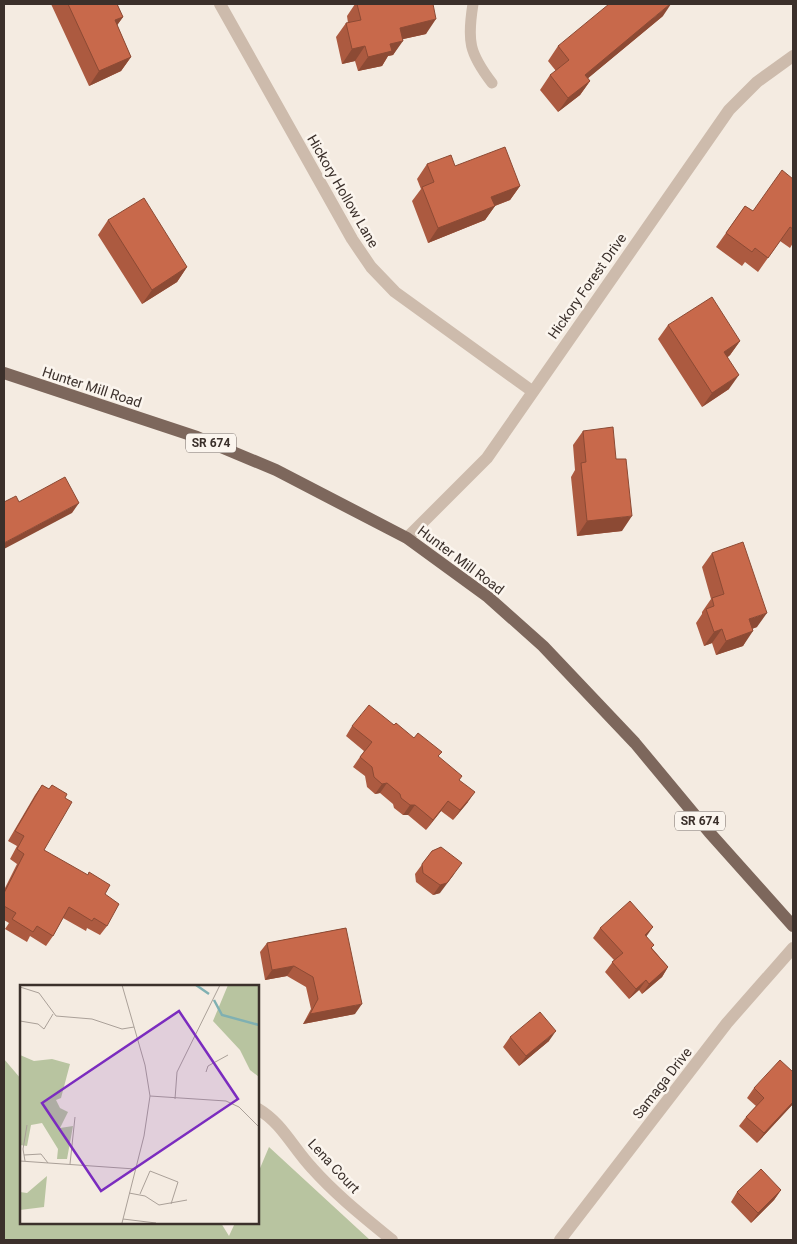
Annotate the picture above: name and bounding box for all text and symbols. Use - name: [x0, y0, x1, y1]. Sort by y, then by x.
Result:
- street label: Hickory Hollow Lane: [304, 132, 382, 250]
- street label: Hickory Forest Drive: [545, 230, 629, 342]
- street label: Hunter Mill Road: [40, 363, 144, 411]
- road number: SR 674: [186, 433, 236, 452]
- street label: Hunter Mill Road: [415, 522, 507, 598]
- road number: SR 674: [675, 811, 725, 830]
- inset map: [20, 985, 259, 1224]
- street label: Samaga Drive: [629, 1044, 695, 1122]
- street label: Lena Court: [305, 1136, 363, 1197]

